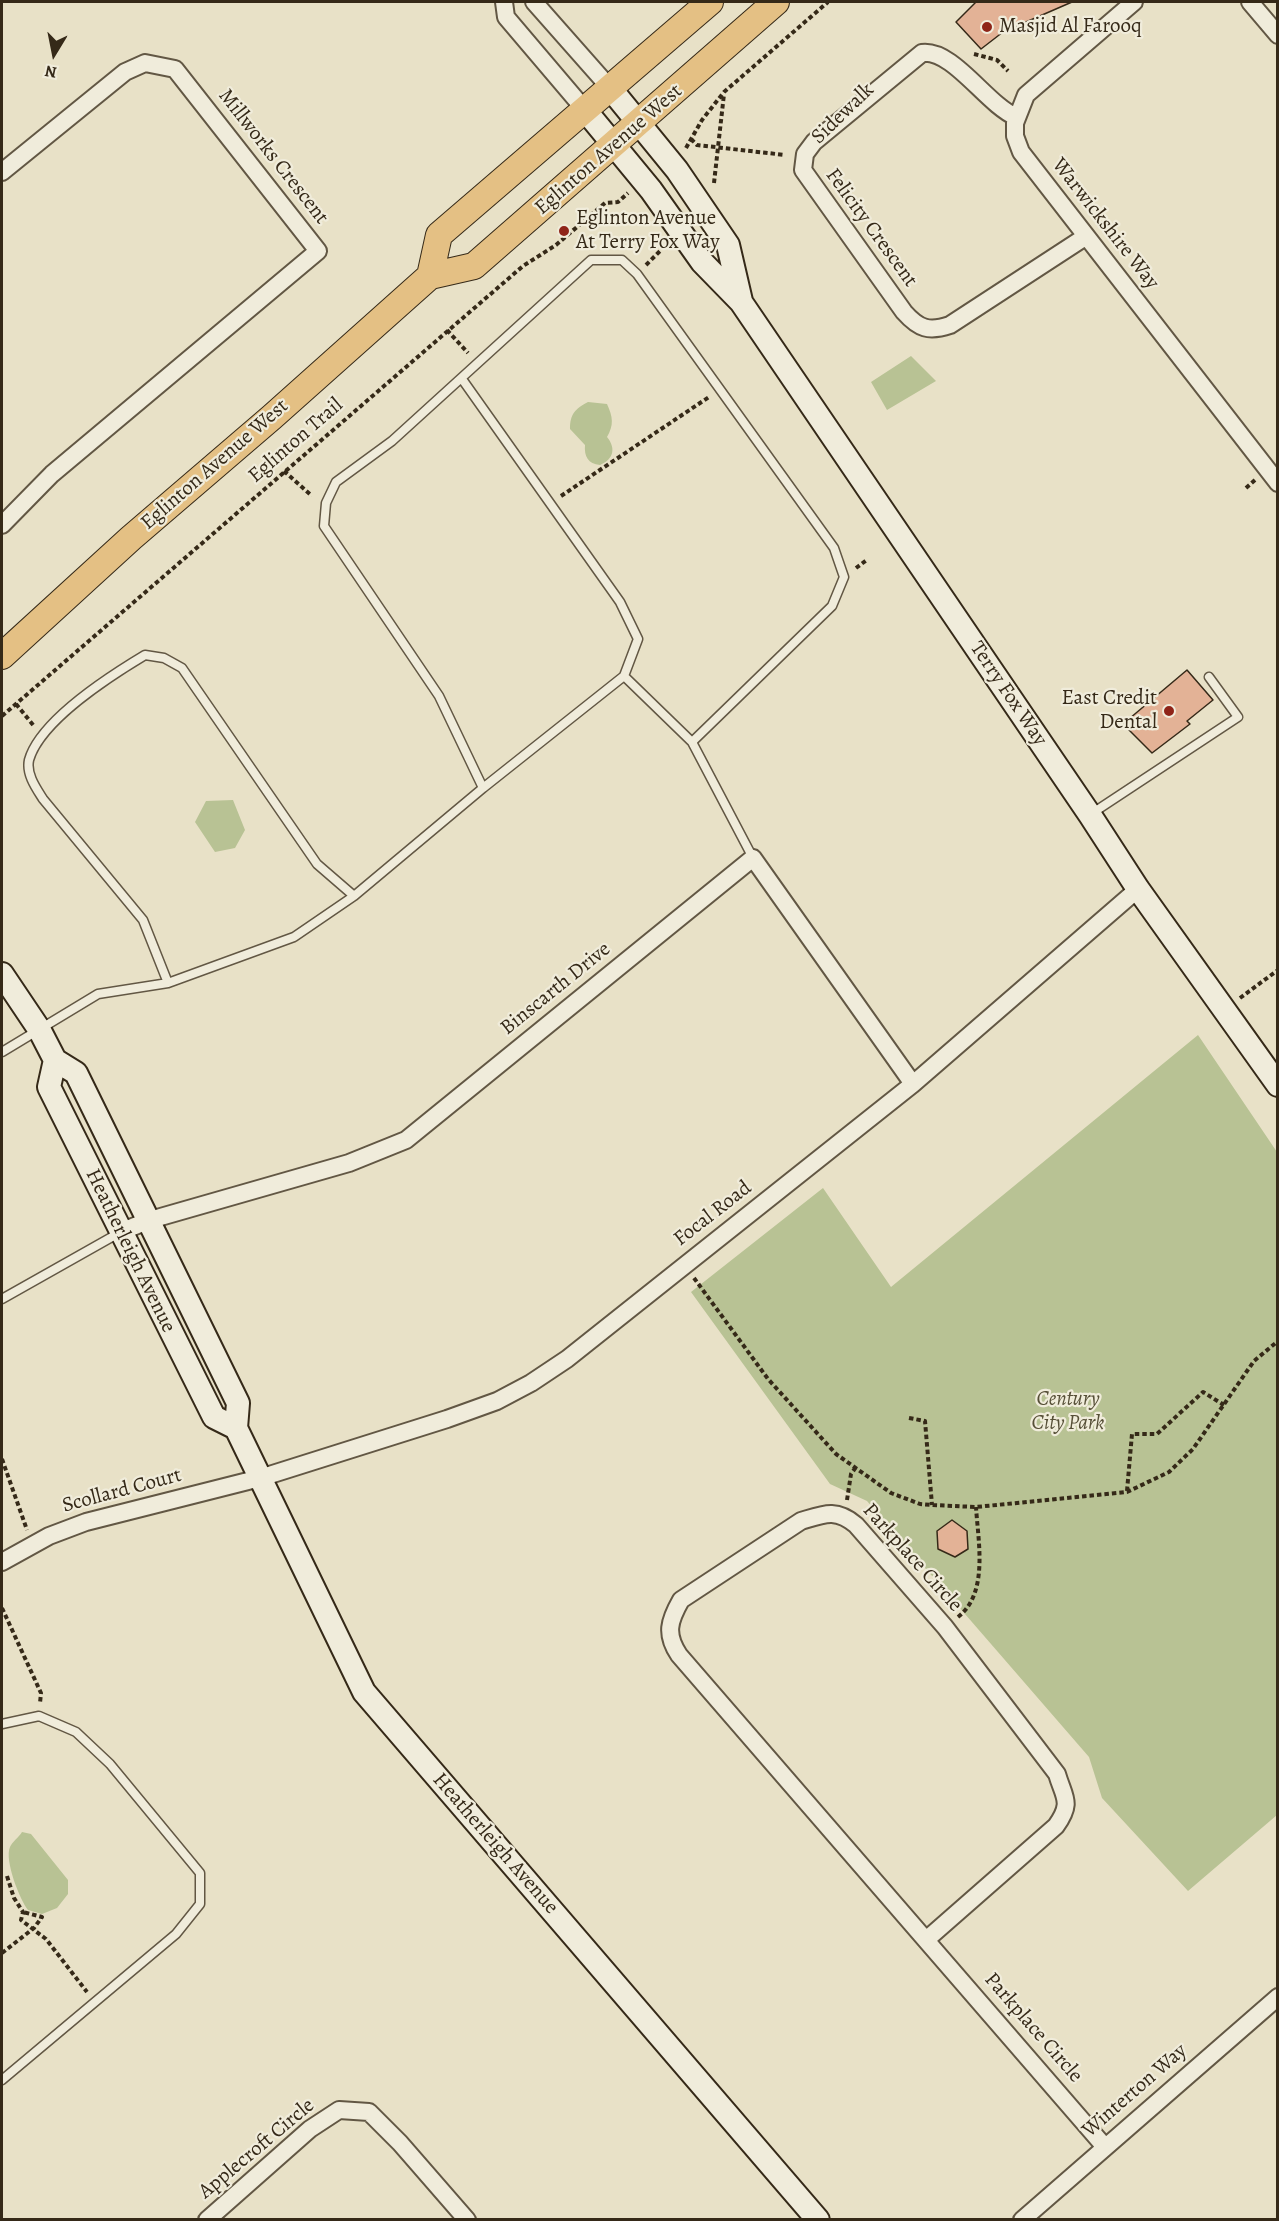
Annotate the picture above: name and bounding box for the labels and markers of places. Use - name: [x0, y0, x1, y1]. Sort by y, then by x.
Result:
- place label: Masjid Al Farooq: [999, 14, 1142, 40]
- marker: Masjid Al Farooq: [980, 20, 994, 34]
- place label: Eglinton Avenue At Terry Fox Way: [576, 206, 720, 256]
- marker: Eglinton Avenue At Terry Fox Way: [557, 224, 571, 238]
- place label: East Credit Dental: [1062, 686, 1157, 736]
- marker: East Credit Dental: [1162, 704, 1176, 718]

